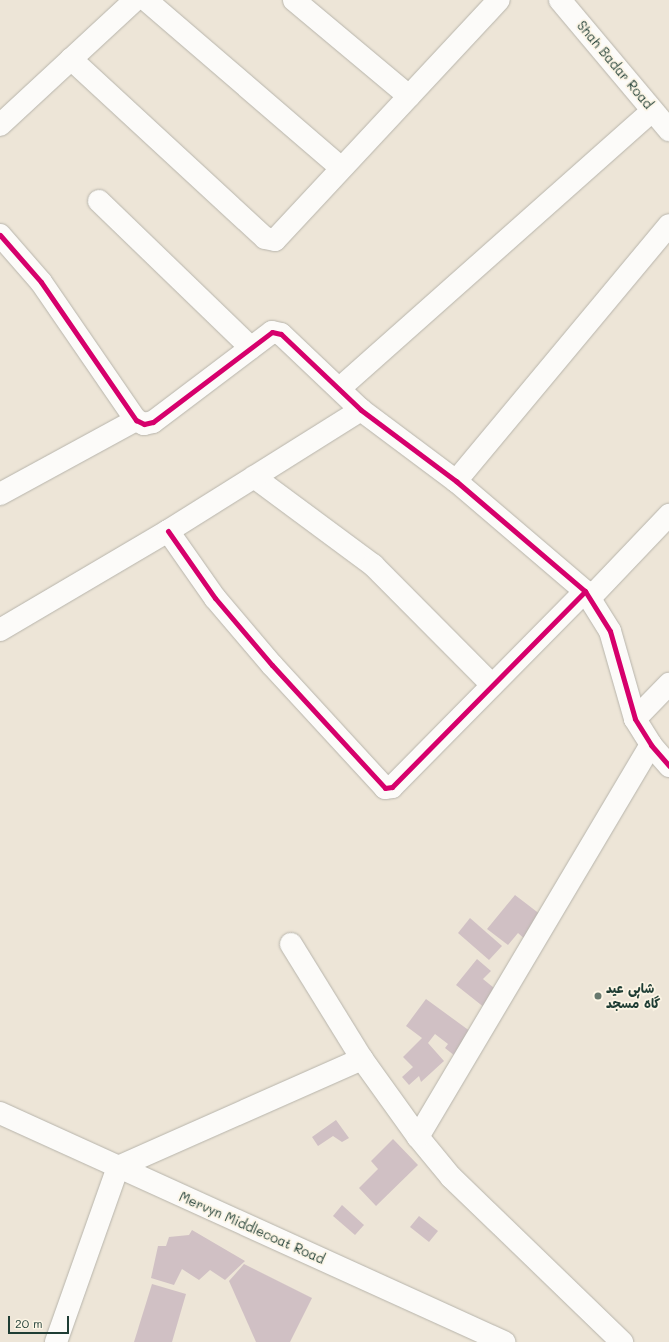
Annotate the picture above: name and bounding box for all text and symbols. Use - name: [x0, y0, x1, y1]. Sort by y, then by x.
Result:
- street label: Shah Badar Road: [574, 18, 656, 112]
- place label: شاہی عید گاہ مسجد: [606, 981, 660, 1012]
- marker: شاہی عید گاہ مسجد: [593, 991, 603, 1001]
- street label: Mervyn Middlecoat Road: [177, 1189, 327, 1267]
- scale bar: [10, 1308, 71, 1334]
- text: 20 m: [15, 1315, 43, 1331]

